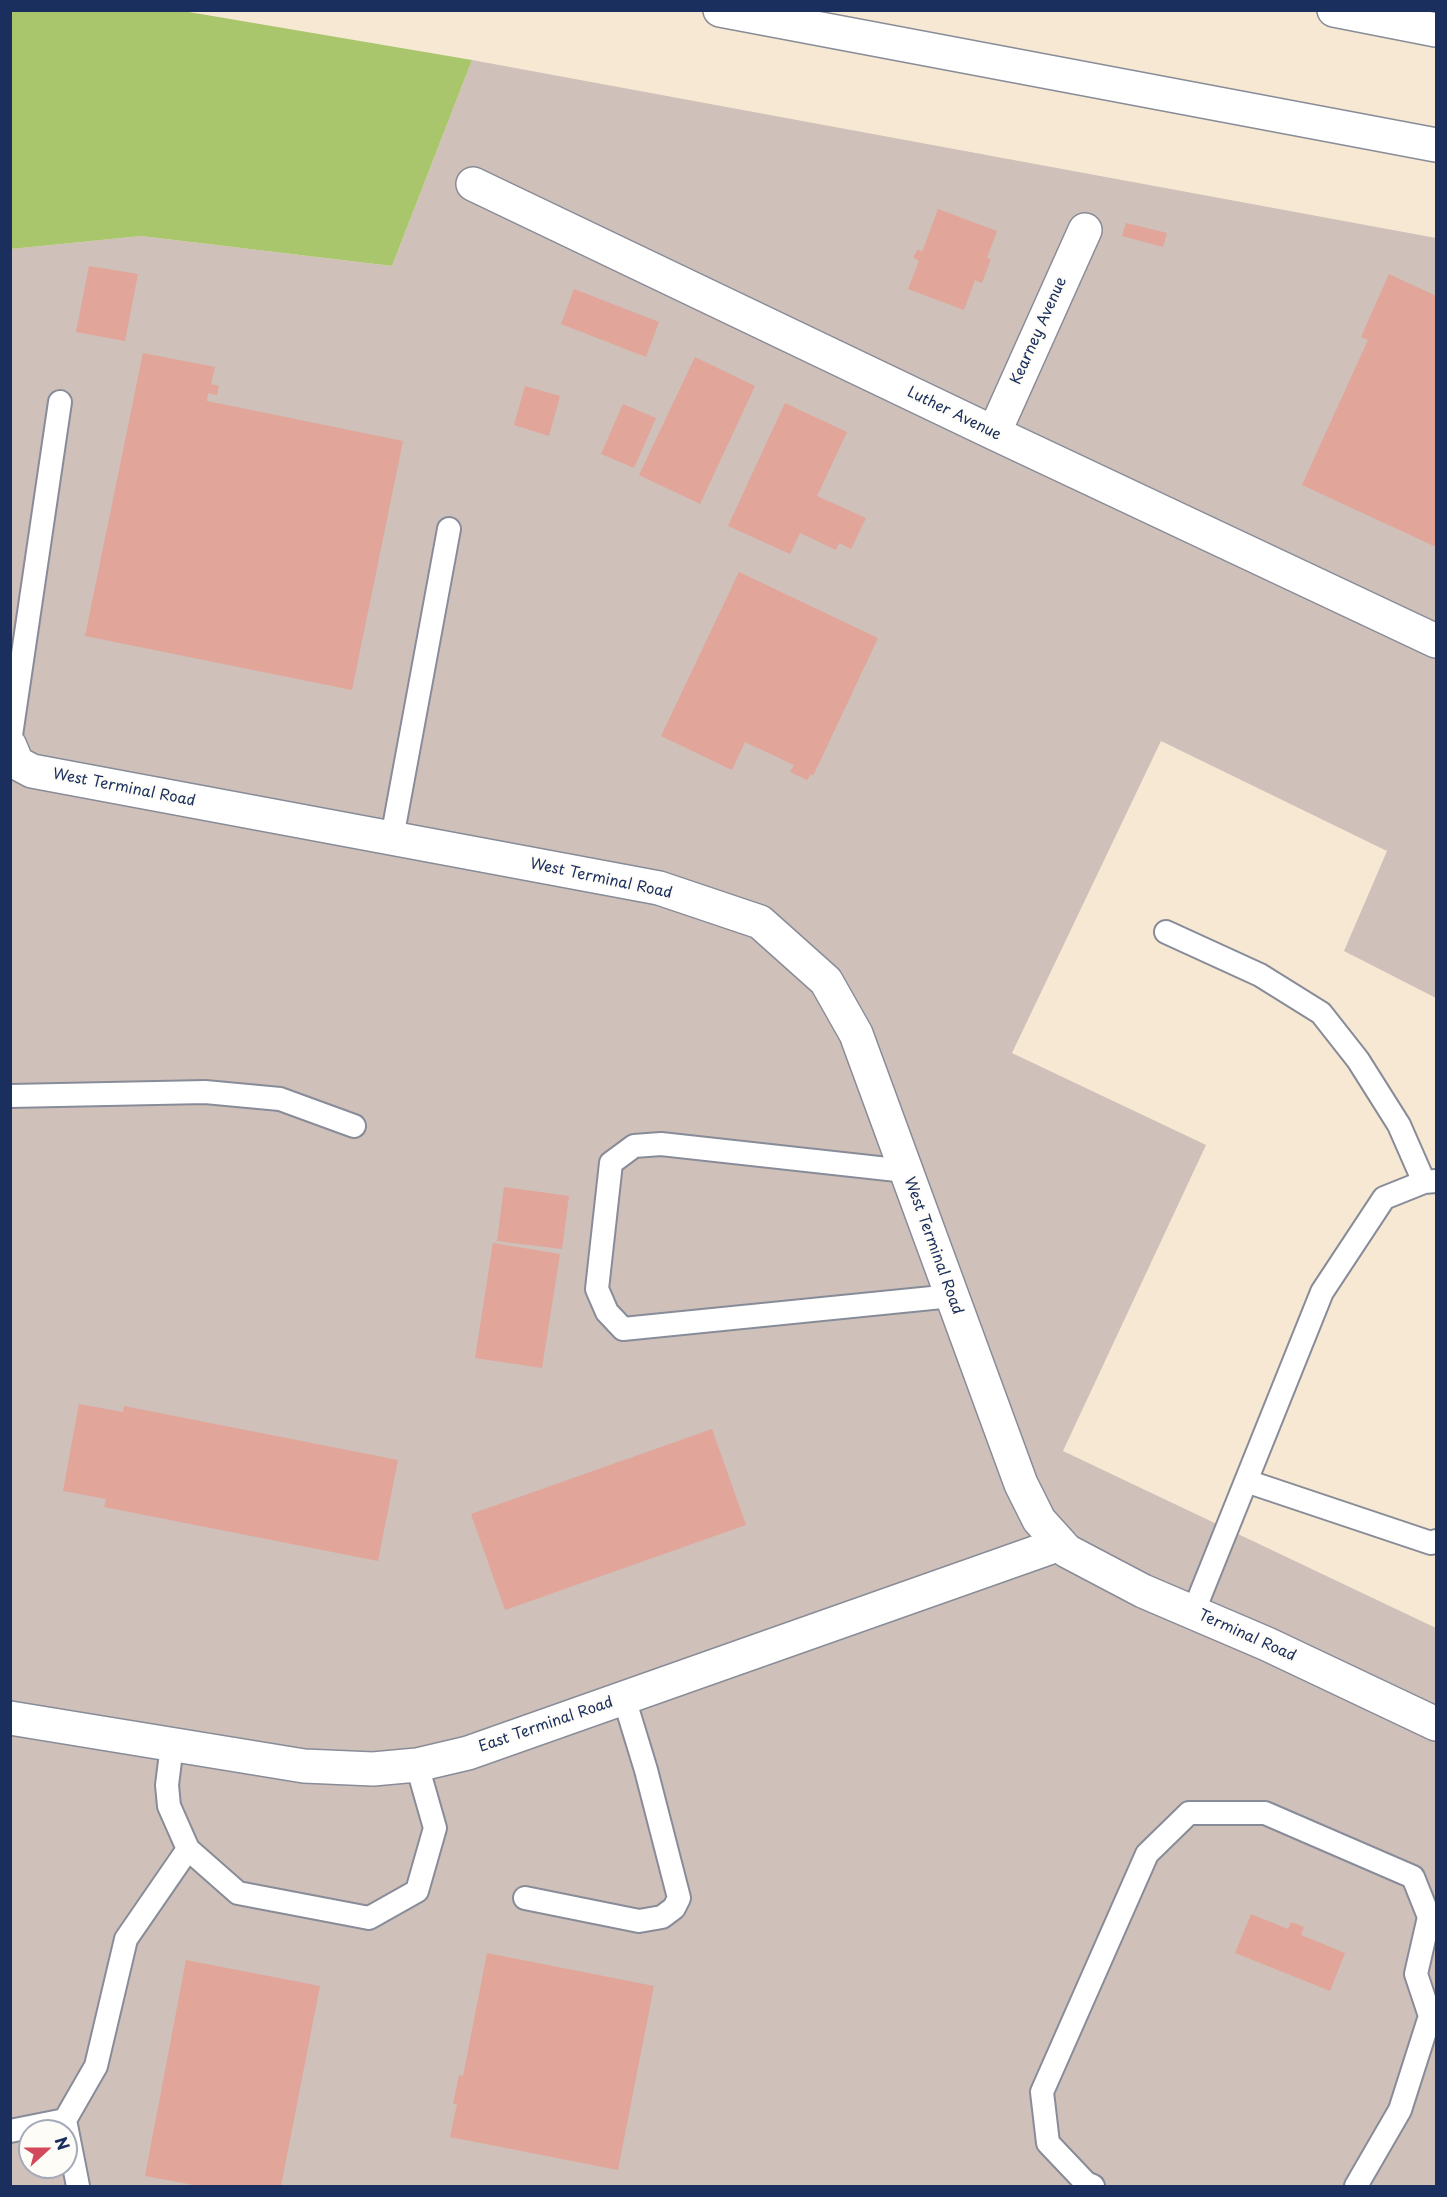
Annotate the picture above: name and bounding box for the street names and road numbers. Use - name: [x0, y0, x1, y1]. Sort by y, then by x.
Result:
- street label: Kearney Avenue: [1007, 274, 1071, 388]
- street label: Luther Avenue: [904, 384, 1004, 444]
- street label: West Terminal Road: [51, 765, 197, 811]
- street label: West Terminal Road: [528, 855, 674, 903]
- street label: West Terminal Road: [900, 1175, 966, 1317]
- street label: Terminal Road: [1195, 1606, 1299, 1666]
- street label: East Terminal Road: [476, 1694, 616, 1756]

